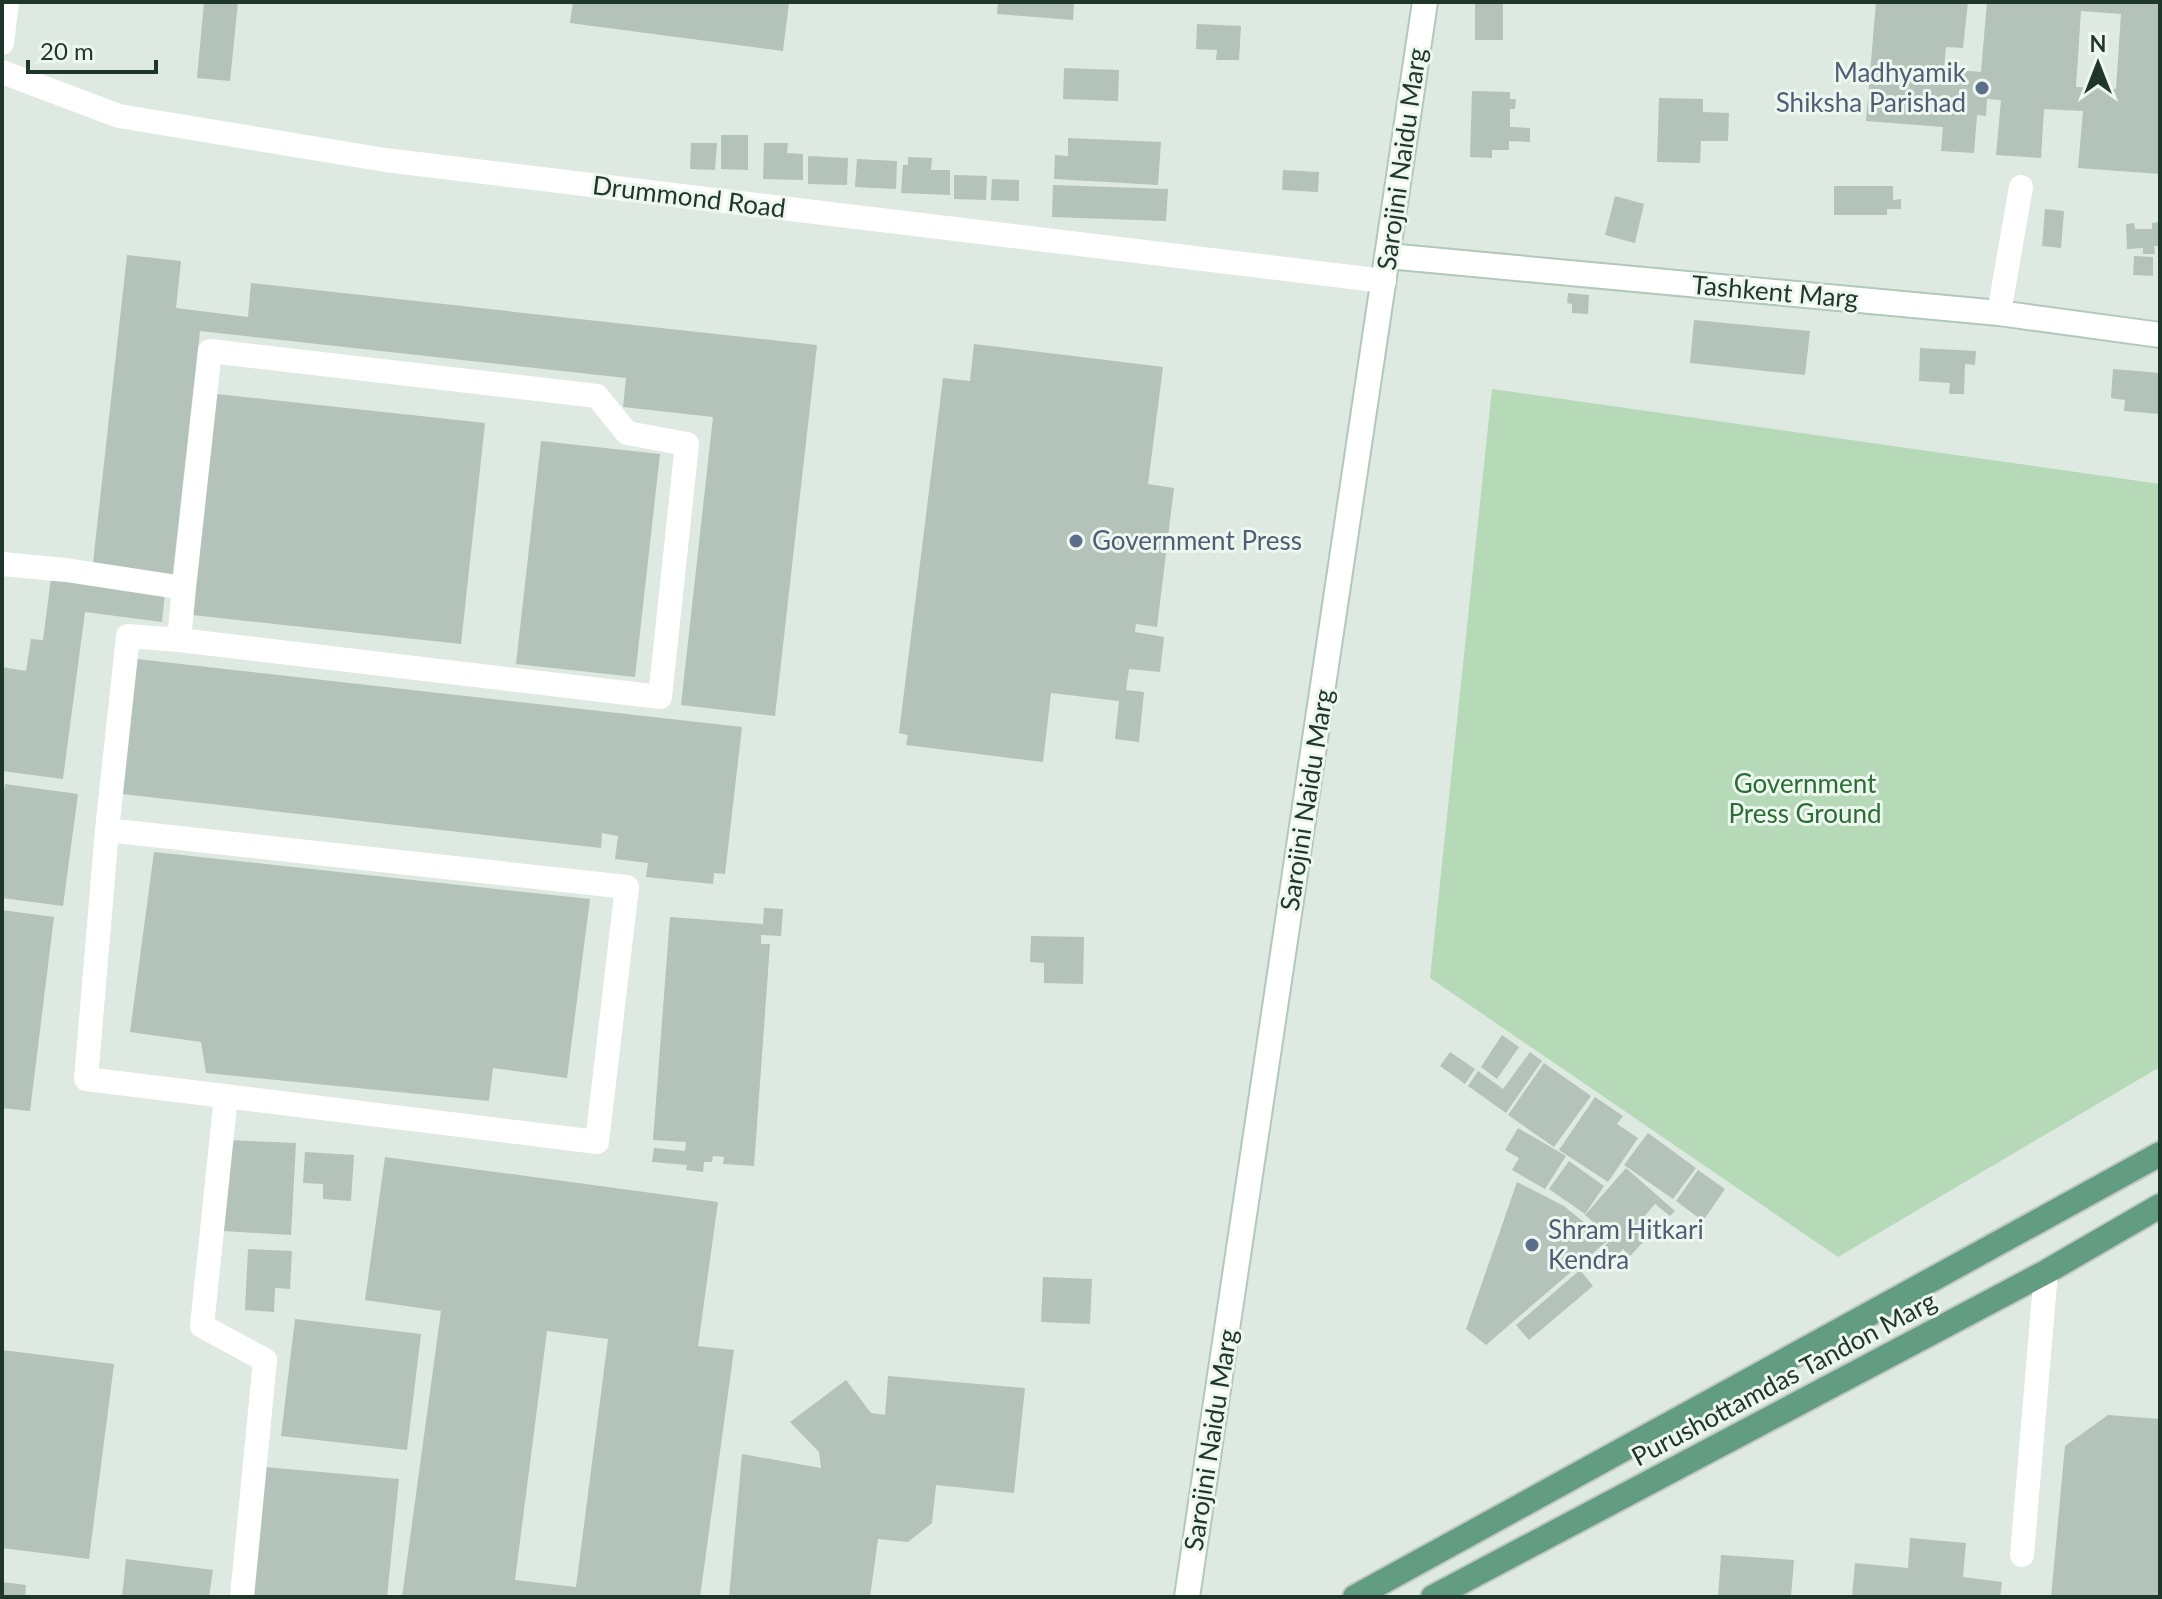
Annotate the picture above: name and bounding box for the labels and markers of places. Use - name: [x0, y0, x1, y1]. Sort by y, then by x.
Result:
- place label: Madhyamik Shiksha Parishad: [1776, 56, 1967, 118]
- marker: Madhyamik Shiksha Parishad: [1973, 79, 1991, 97]
- place label: Government Press: [1092, 524, 1302, 556]
- marker: Government Press: [1067, 532, 1085, 550]
- place label: Shram Hitkari Kendra: [1548, 1213, 1704, 1275]
- marker: Shram Hitkari Kendra: [1523, 1236, 1541, 1254]

